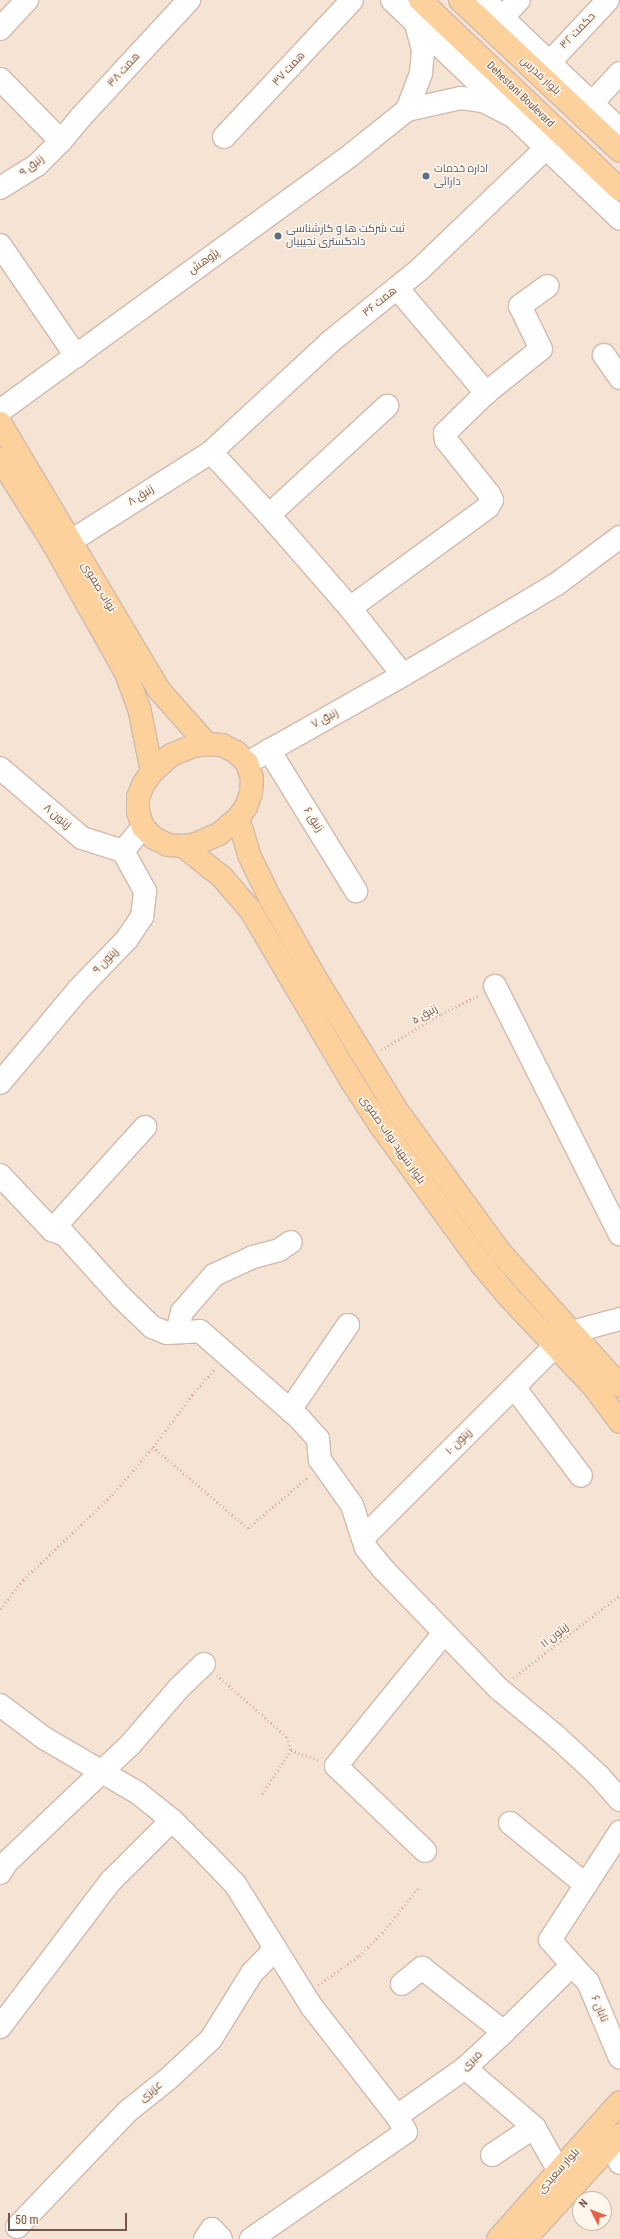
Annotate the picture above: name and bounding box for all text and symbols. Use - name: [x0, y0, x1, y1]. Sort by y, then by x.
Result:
- street label: حکمت ۳۲: [557, 10, 599, 52]
- street label: همت ۳۷: [270, 49, 308, 89]
- street label: همت ۳۸: [105, 50, 143, 90]
- street label: بلوار مدرس: [517, 54, 563, 98]
- street label: Dehestani Boulevard: [483, 59, 557, 131]
- street label: زنبق ۹: [17, 152, 47, 180]
- place label: اداره خدمات دارائی: [434, 163, 488, 189]
- marker: اداره خدمات دارائی: [421, 171, 431, 181]
- place label: ثبت شرکت ها و کارشناسی دادگستری نجیبیان: [286, 223, 405, 249]
- marker: ثبت شرکت ها و کارشناسی دادگستری نجیبیان: [273, 231, 283, 241]
- street label: پژوهش: [186, 246, 222, 278]
- street label: همت ۳۶: [360, 284, 400, 320]
- street label: زنبق ۸: [126, 483, 156, 509]
- street label: نواب صفوی: [78, 560, 118, 614]
- street label: زنبق ۷: [309, 706, 341, 732]
- street label: زیتون ۸: [40, 802, 74, 832]
- street label: زنبق ۶: [300, 805, 326, 835]
- street label: زیتون ۹: [90, 945, 122, 977]
- street label: زنبق ۵: [410, 1002, 440, 1028]
- street label: بلوار شهید نواب صفوی: [357, 1093, 427, 1187]
- street label: زیتون ۱۰: [443, 1426, 475, 1458]
- street label: زیتون ۱۱: [538, 1621, 572, 1651]
- street label: تابان ۶: [588, 1994, 610, 2024]
- street label: میری: [459, 2048, 485, 2074]
- street label: عزیزی: [137, 2079, 165, 2105]
- street label: بلوار سعیدی: [535, 2146, 583, 2196]
- north arrow: [572, 2191, 612, 2231]
- text: N: [576, 2196, 591, 2210]
- scale bar: [10, 2205, 129, 2231]
- text: 50 m: [15, 2213, 39, 2227]

